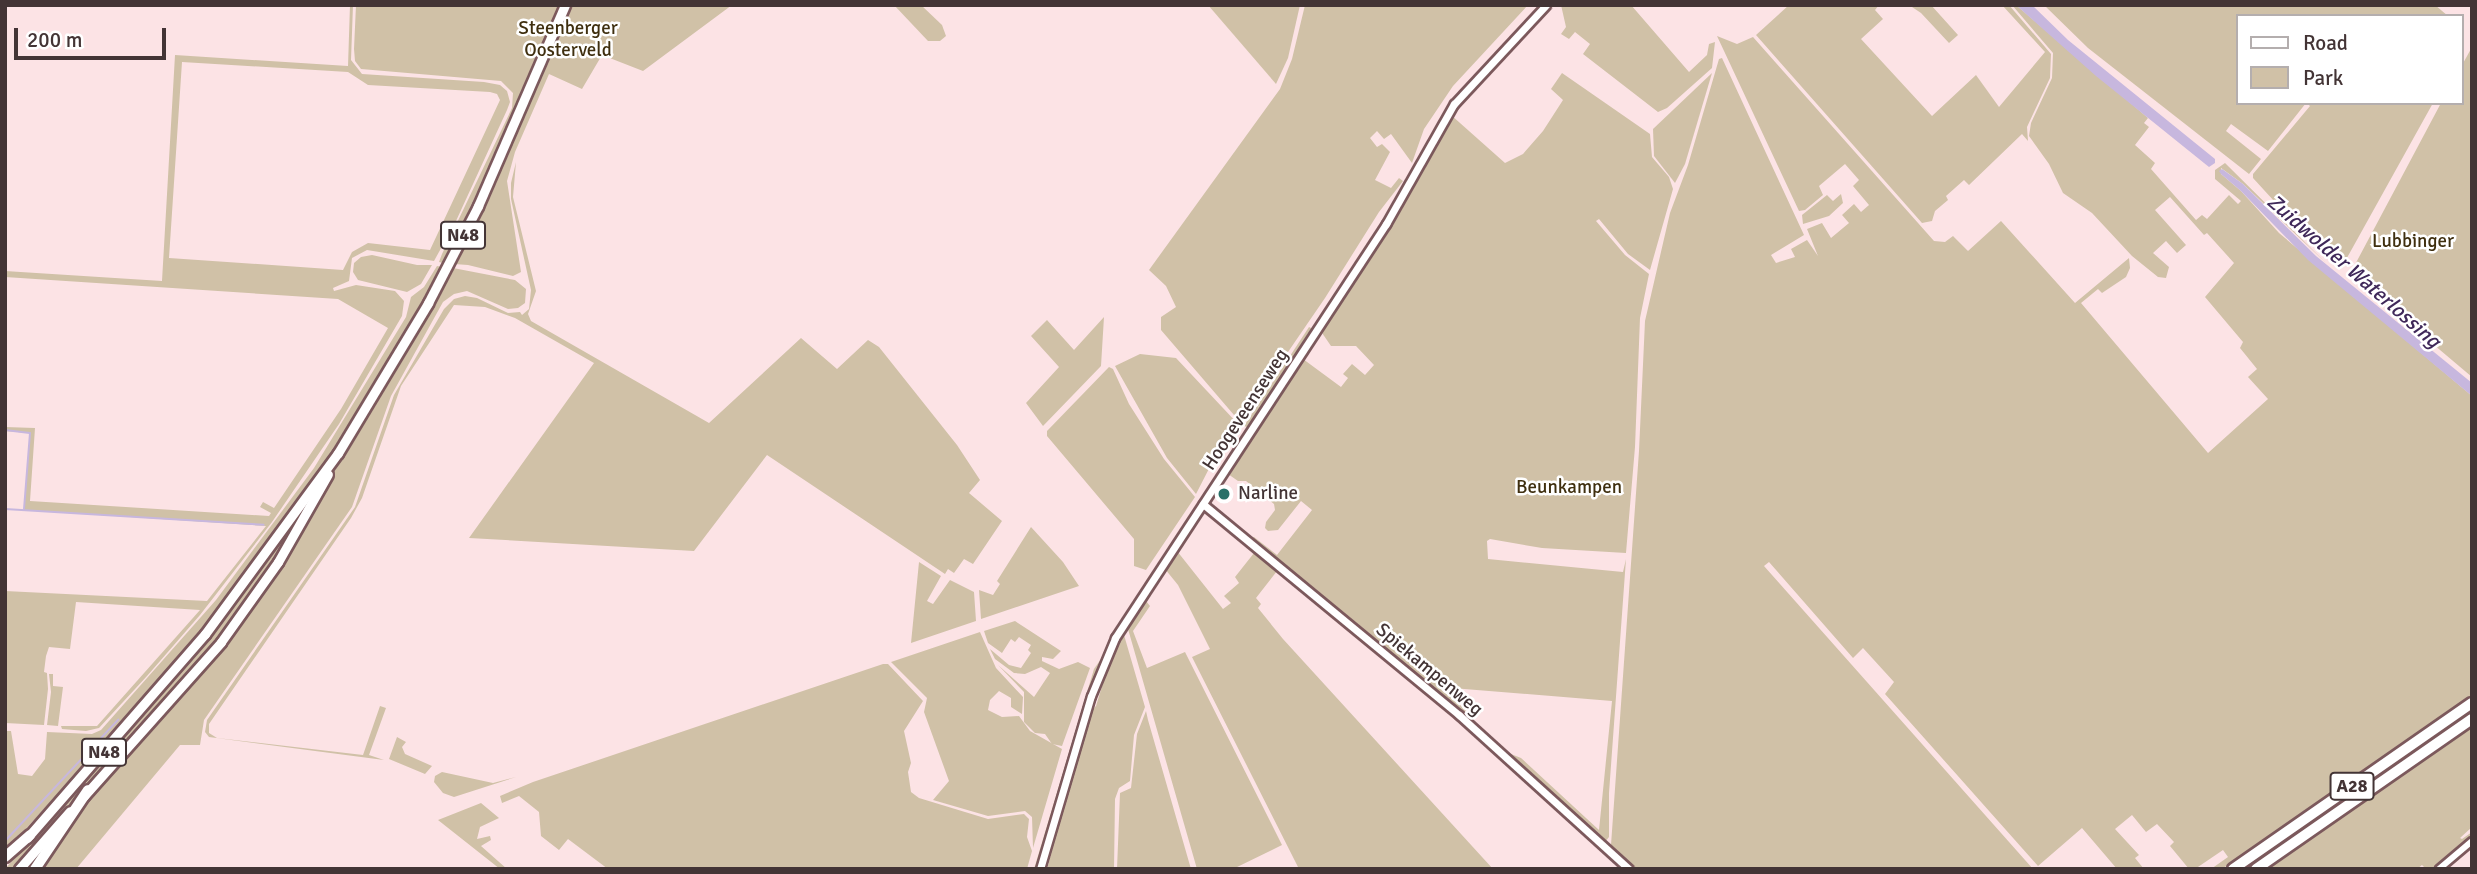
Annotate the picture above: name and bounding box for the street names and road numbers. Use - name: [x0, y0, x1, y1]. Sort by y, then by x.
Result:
- road number: N48: [438, 220, 488, 249]
- street label: Hoogeveenseweg: [1198, 345, 1294, 475]
- street label: Spiekampenweg: [1371, 619, 1487, 721]
- road number: N48: [80, 738, 128, 766]
- road number: A28: [2329, 772, 2375, 800]

